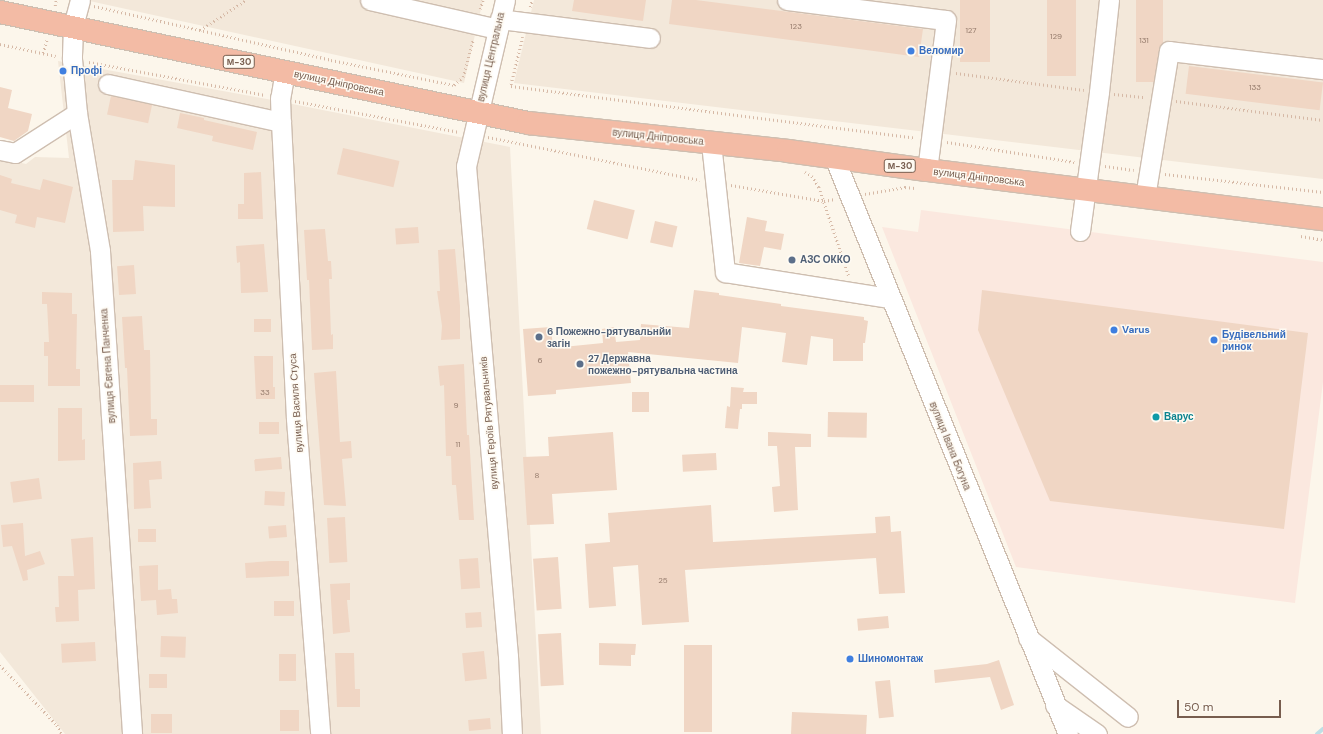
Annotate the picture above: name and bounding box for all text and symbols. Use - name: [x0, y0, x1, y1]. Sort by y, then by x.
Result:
- street label: вулиця Центральна: [475, 11, 507, 103]
- house number: 123: [790, 22, 802, 32]
- house number: 127: [965, 26, 977, 36]
- house number: 129: [1050, 32, 1062, 42]
- house number: 131: [1139, 36, 1149, 46]
- place label: Веломир: [919, 45, 964, 57]
- marker: Веломир: [906, 46, 916, 56]
- road number: М-30: [222, 55, 256, 69]
- place label: Профі: [71, 65, 102, 77]
- marker: Профі: [58, 66, 68, 76]
- street label: вулиця Дніпровська: [293, 68, 385, 98]
- house number: 133: [1249, 83, 1261, 93]
- street label: вулиця Дніпровська: [612, 126, 704, 148]
- road number: М-30: [883, 159, 917, 173]
- street label: вулиця Дніпровська: [933, 165, 1025, 189]
- place label: АЗС ОККО: [800, 254, 851, 266]
- marker: АЗС ОККО: [787, 255, 797, 265]
- street label: вулиця Євгена Панченка: [98, 308, 118, 424]
- place label: Varus: [1122, 324, 1150, 336]
- place label: 6 Пожежно-рятувальнйи загін: [547, 325, 671, 348]
- marker: Varus: [1109, 325, 1119, 335]
- place label: Будівельний ринок: [1222, 328, 1286, 352]
- marker: 6 Пожежно-рятувальнйи загін: [534, 332, 544, 342]
- marker: Будівельний ринок: [1209, 335, 1219, 345]
- place label: 27 Державна пожежно-рятувальна частина: [588, 352, 738, 376]
- street label: вулиця Василя Стуса: [287, 353, 305, 453]
- street label: вулиця Героїв Рятувальників: [477, 356, 501, 490]
- house number: 6: [537, 356, 543, 366]
- marker: 27 Державна пожежно-рятувальна частина: [575, 359, 585, 369]
- house number: 33: [260, 388, 270, 398]
- street label: вулиця Івана Богуна: [927, 400, 973, 492]
- house number: 9: [453, 401, 459, 411]
- place label: Варус: [1164, 411, 1194, 423]
- marker: Варус: [1151, 412, 1161, 422]
- house number: 11: [456, 440, 460, 450]
- house number: 8: [535, 471, 539, 481]
- house number: 25: [658, 576, 668, 586]
- place label: Шиномонтаж: [858, 653, 923, 665]
- marker: Шиномонтаж: [845, 654, 855, 664]
- scale bar: [1179, 692, 1283, 718]
- text: 50 m: [1184, 699, 1213, 715]

